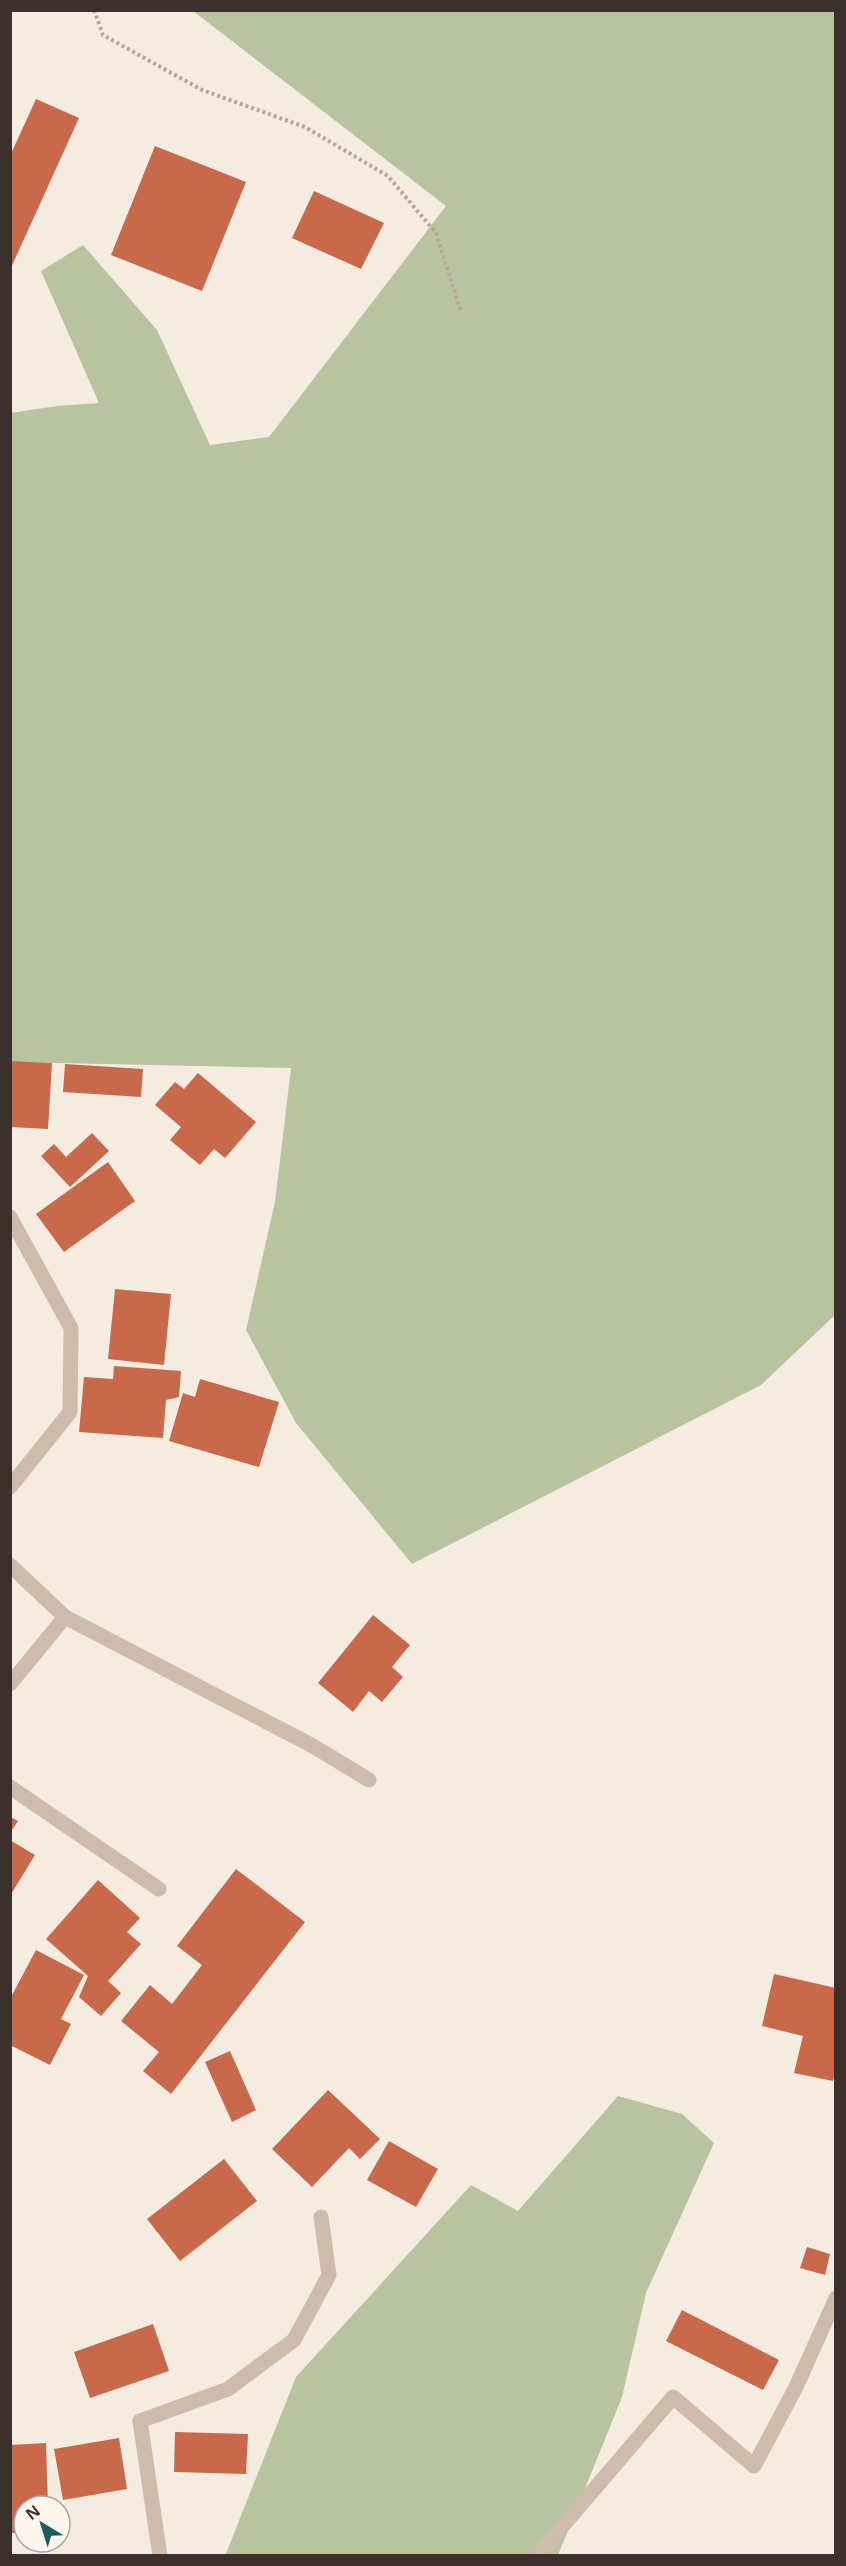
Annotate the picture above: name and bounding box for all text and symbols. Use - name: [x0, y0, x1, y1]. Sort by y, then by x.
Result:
- north arrow: [12, 2494, 72, 2554]
- text: N: [21, 2500, 45, 2525]

